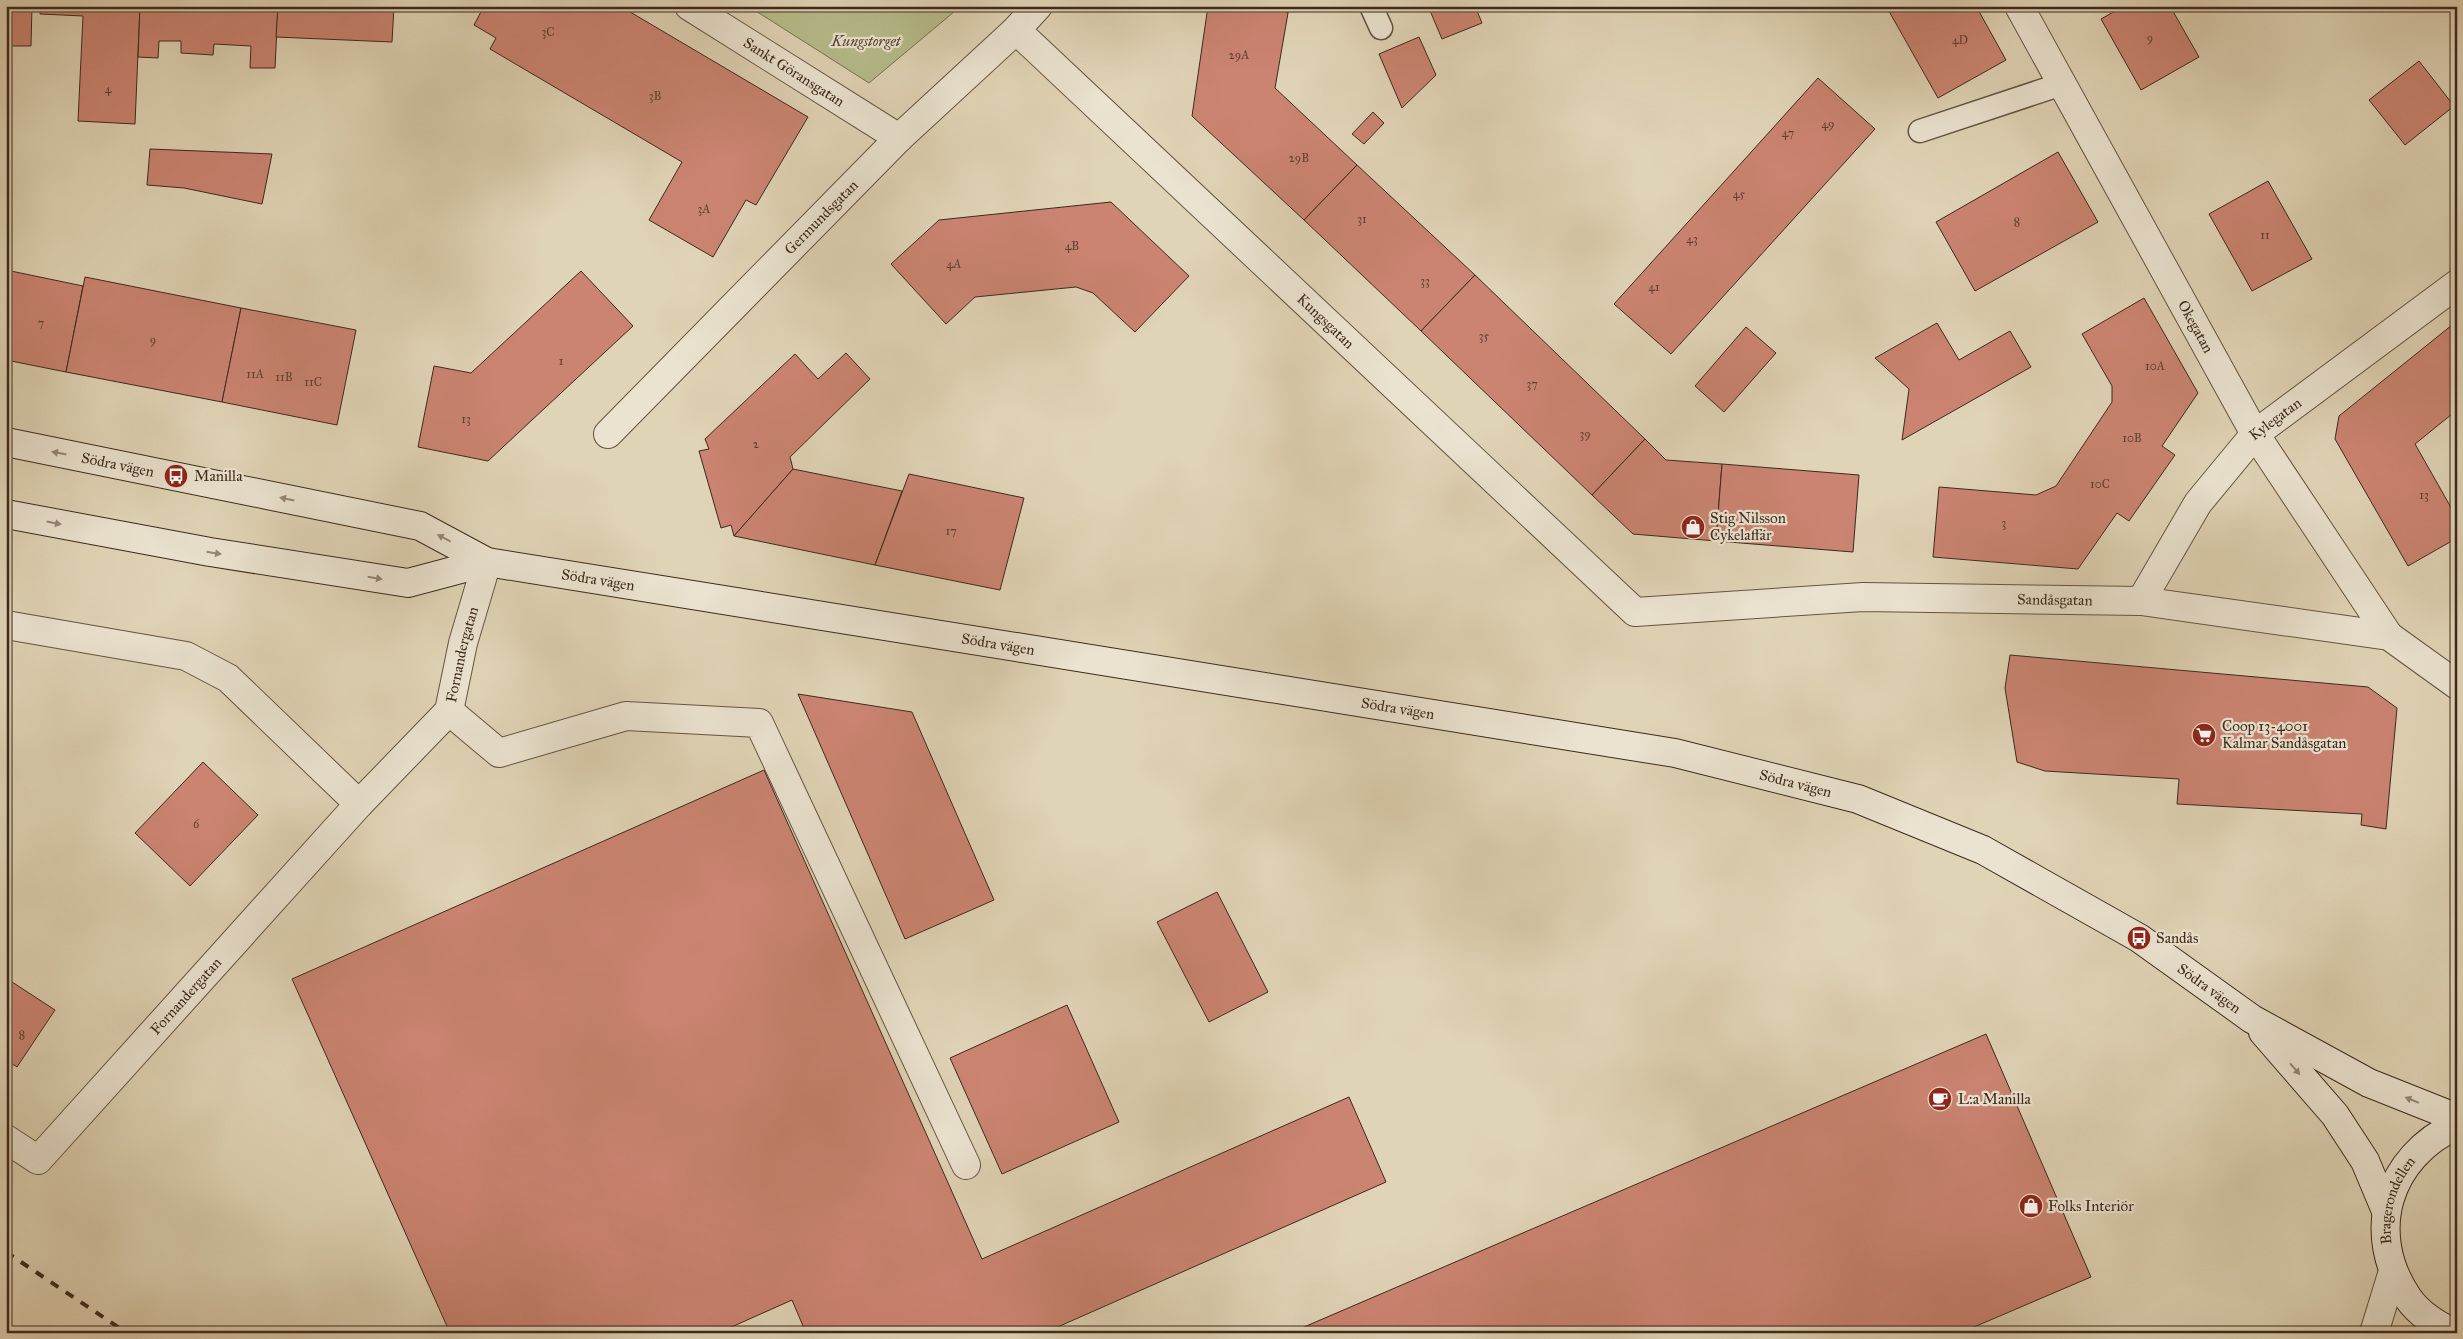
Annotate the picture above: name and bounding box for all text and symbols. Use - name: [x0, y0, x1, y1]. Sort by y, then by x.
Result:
- house number: 3C: [542, 25, 554, 39]
- house number: 9: [2147, 31, 2153, 45]
- park label: Kungstorget: [830, 32, 902, 50]
- house number: 4D: [1952, 33, 1968, 47]
- street label: Sankt Göransgatan: [740, 34, 848, 110]
- house number: 29A: [1229, 48, 1249, 62]
- house number: 4: [105, 82, 112, 96]
- house number: 3B: [649, 89, 661, 103]
- house number: 49: [1821, 117, 1835, 131]
- house number: 47: [1782, 126, 1794, 140]
- house number: 29B: [1289, 151, 1309, 165]
- street label: Germundsgatan: [780, 176, 862, 258]
- house number: 45: [1733, 187, 1746, 201]
- house number: 3A: [698, 202, 710, 216]
- house number: 31: [1357, 212, 1367, 226]
- house number: 8: [2014, 215, 2020, 229]
- house number: 11: [2260, 228, 2270, 242]
- house number: 43: [1686, 232, 1698, 246]
- house number: 4B: [1065, 239, 1079, 253]
- house number: 4A: [947, 257, 961, 271]
- house number: 33: [1420, 274, 1430, 288]
- house number: 41: [1648, 280, 1660, 294]
- street label: Kungsgatan: [1293, 290, 1358, 352]
- street label: Okegatan: [2174, 297, 2218, 356]
- house number: 7: [38, 316, 44, 330]
- house number: 35: [1479, 329, 1490, 343]
- house number: 9: [150, 333, 156, 347]
- house number: 1: [559, 354, 564, 368]
- house number: 10A: [2145, 359, 2165, 373]
- house number: 11A: [246, 367, 264, 381]
- house number: 11B: [275, 370, 293, 384]
- house number: 11C: [304, 375, 322, 389]
- house number: 37: [1526, 377, 1538, 391]
- street label: Kylegatan: [2246, 394, 2305, 444]
- house number: 13: [461, 412, 471, 426]
- house number: 39: [1579, 427, 1591, 441]
- house number: 10B: [2122, 431, 2142, 445]
- house number: 2: [753, 437, 759, 451]
- street label: Södra vägen: [80, 448, 156, 481]
- one-way arrow: [52, 449, 67, 457]
- bus stop icon: Manilla: [163, 463, 189, 489]
- place label: Manilla: [194, 467, 243, 485]
- house number: 10C: [2090, 477, 2110, 491]
- house number: 13: [2419, 488, 2429, 502]
- one-way arrow: [279, 494, 295, 502]
- place label: Stig Nilsson Cykelaffär: [1710, 509, 1786, 544]
- shop icon: Stig Nilsson Cykelaffär: [1680, 514, 1706, 540]
- house number: 3: [2002, 516, 2007, 530]
- one-way arrow: [47, 520, 63, 528]
- house number: 17: [945, 524, 957, 538]
- one-way arrow: [437, 534, 451, 543]
- one-way arrow: [206, 549, 222, 557]
- street label: Södra vägen: [560, 565, 636, 595]
- one-way arrow: [367, 574, 383, 582]
- street label: Sandåsgatan: [2017, 590, 2093, 609]
- street label: Fornandergatan: [442, 605, 482, 704]
- street label: Södra vägen: [960, 629, 1036, 659]
- street label: Södra vägen: [1360, 694, 1436, 723]
- place label: Coop 13-4001 Kalmar Sandåsgatan: [2222, 717, 2346, 752]
- supermarket icon: Coop 13-4001 Kalmar Sandåsgatan: [2191, 722, 2217, 748]
- street label: Södra vägen: [1757, 766, 1834, 801]
- house number: 6: [193, 817, 200, 831]
- bus stop icon: Sandås: [2126, 925, 2152, 951]
- place label: Sandås: [2156, 929, 2198, 947]
- street label: Fornandergatan: [146, 954, 225, 1038]
- street label: Södra vägen: [2174, 960, 2245, 1017]
- house number: 8: [19, 1028, 25, 1042]
- one-way arrow: [2290, 1063, 2301, 1076]
- cafe icon: L:a Manilla: [1927, 1086, 1953, 1112]
- place label: L:a Manilla: [1958, 1090, 2032, 1108]
- one-way arrow: [2404, 1096, 2419, 1103]
- street label: Bragerondellen: [2377, 1153, 2419, 1245]
- shop icon: Folks Interiör: [2018, 1193, 2044, 1219]
- place label: Folks Interiör: [2048, 1197, 2134, 1215]

